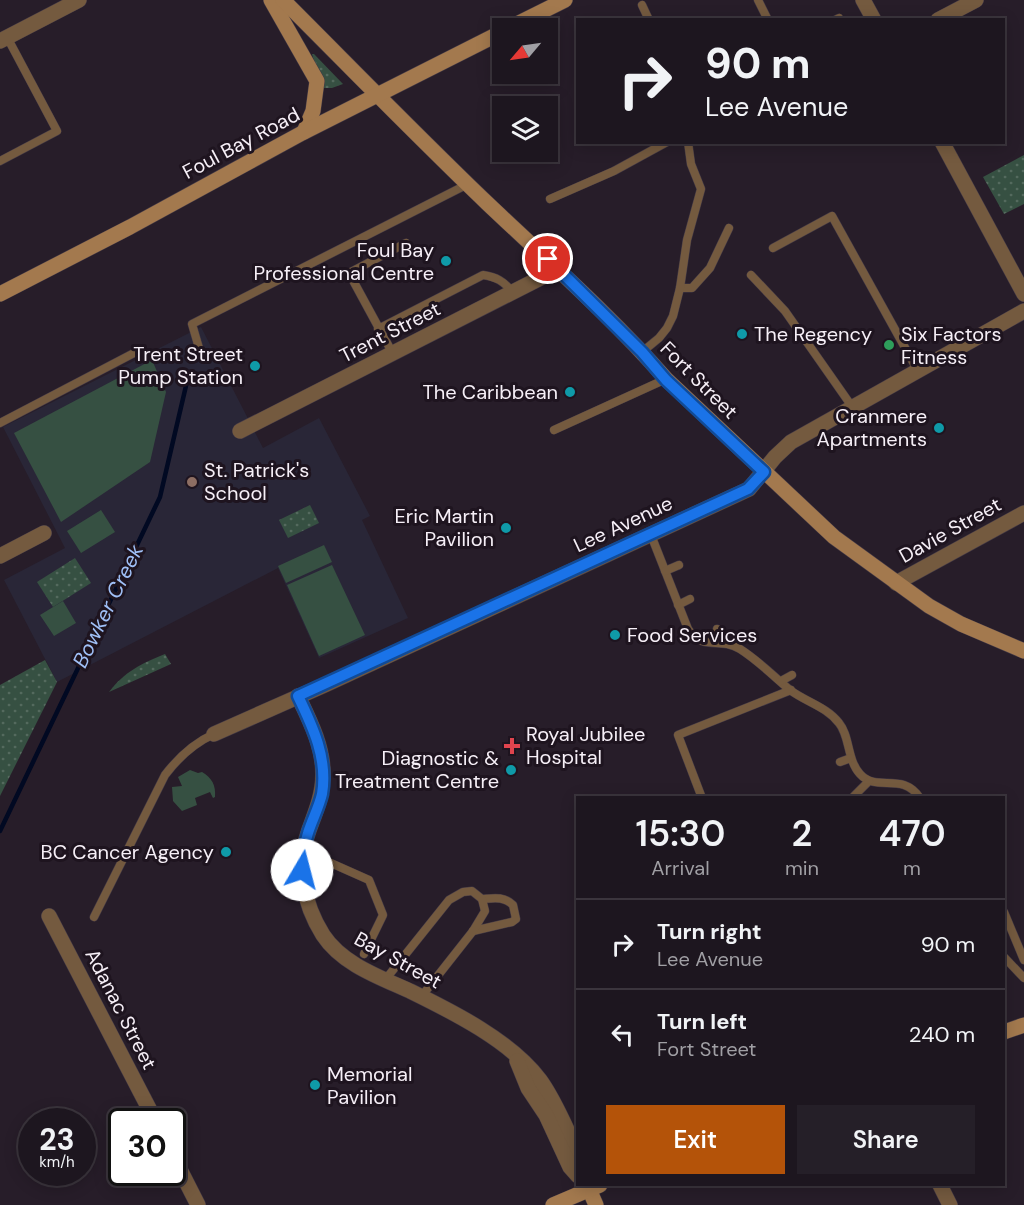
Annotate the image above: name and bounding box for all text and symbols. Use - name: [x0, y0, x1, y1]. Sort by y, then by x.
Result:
- north arrow: [492, 18, 558, 84]
- map controls: [492, 18, 558, 162]
- text: 90 m: [705, 36, 811, 91]
- icon: right: [606, 42, 684, 120]
- text: Lee Avenue: [705, 89, 848, 124]
- button: layers: [492, 96, 558, 162]
- street label: Foul Bay Road: [178, 101, 304, 185]
- pin: [522, 233, 573, 284]
- place label: Foul Bay Professional Centre: [253, 237, 434, 286]
- icon: arrive: [531, 242, 564, 275]
- marker: Foul Bay Professional Centre: [439, 254, 453, 268]
- street label: Trent Street: [335, 295, 445, 369]
- place label: The Regency: [754, 321, 872, 347]
- place label: Six Factors Fitness: [901, 321, 1002, 370]
- marker: The Regency: [735, 327, 749, 341]
- street label: Fort Street: [655, 336, 743, 424]
- marker: Six Factors Fitness: [882, 338, 896, 352]
- place label: Trent Street Pump Station: [118, 341, 243, 390]
- marker: Trent Street Pump Station: [248, 359, 262, 373]
- place label: The Caribbean: [422, 379, 558, 405]
- marker: The Caribbean: [563, 385, 577, 399]
- place label: Cranmere Apartments: [817, 403, 927, 452]
- marker: Cranmere Apartments: [932, 421, 946, 435]
- place label: St. Patrick's School: [204, 457, 309, 506]
- marker: St. Patrick's School: [185, 475, 199, 489]
- street label: Lee Avenue: [569, 490, 677, 558]
- street label: Davie Street: [894, 491, 1006, 569]
- place label: Eric Martin Pavilion: [395, 503, 494, 552]
- marker: Eric Martin Pavilion: [499, 521, 513, 535]
- water label: Bowker Creek: [66, 539, 150, 672]
- place label: Food Services: [627, 622, 757, 648]
- marker: Food Services: [608, 628, 622, 642]
- place label: Royal Jubilee Hospital: [526, 721, 645, 770]
- marker: Royal Jubilee Hospital: [503, 737, 521, 755]
- place label: Diagnostic & Treatment Centre: [335, 745, 499, 794]
- marker: Diagnostic & Treatment Centre: [504, 763, 518, 777]
- text: 15:30: [635, 810, 726, 857]
- text: 2: [792, 810, 812, 857]
- text: 470: [878, 810, 946, 857]
- position arrow: [270, 838, 334, 902]
- place label: BC Cancer Agency: [41, 839, 214, 865]
- marker: BC Cancer Agency: [219, 845, 233, 859]
- text: Arrival: [651, 855, 710, 881]
- text: min: [785, 855, 819, 881]
- text: m: [903, 855, 921, 881]
- text: Turn right: [657, 917, 762, 946]
- street label: Bay Street: [350, 925, 446, 995]
- icon: right: [606, 928, 639, 961]
- text: 90 m: [921, 930, 975, 959]
- street label: Adanac Street: [79, 944, 163, 1074]
- text: Lee Avenue: [657, 946, 763, 972]
- text: Turn left: [657, 1007, 747, 1036]
- icon: left: [606, 1018, 639, 1051]
- text: 240 m: [909, 1020, 975, 1049]
- text: Fort Street: [657, 1036, 756, 1062]
- place label: Memorial Pavilion: [327, 1061, 412, 1110]
- marker: Memorial Pavilion: [308, 1078, 322, 1092]
- button: Exit: [606, 1105, 785, 1174]
- button: Share: [797, 1105, 975, 1174]
- speed limit sign: 30: [108, 1108, 186, 1186]
- text: 23: [39, 1120, 75, 1159]
- text: km/h: [39, 1152, 75, 1172]

